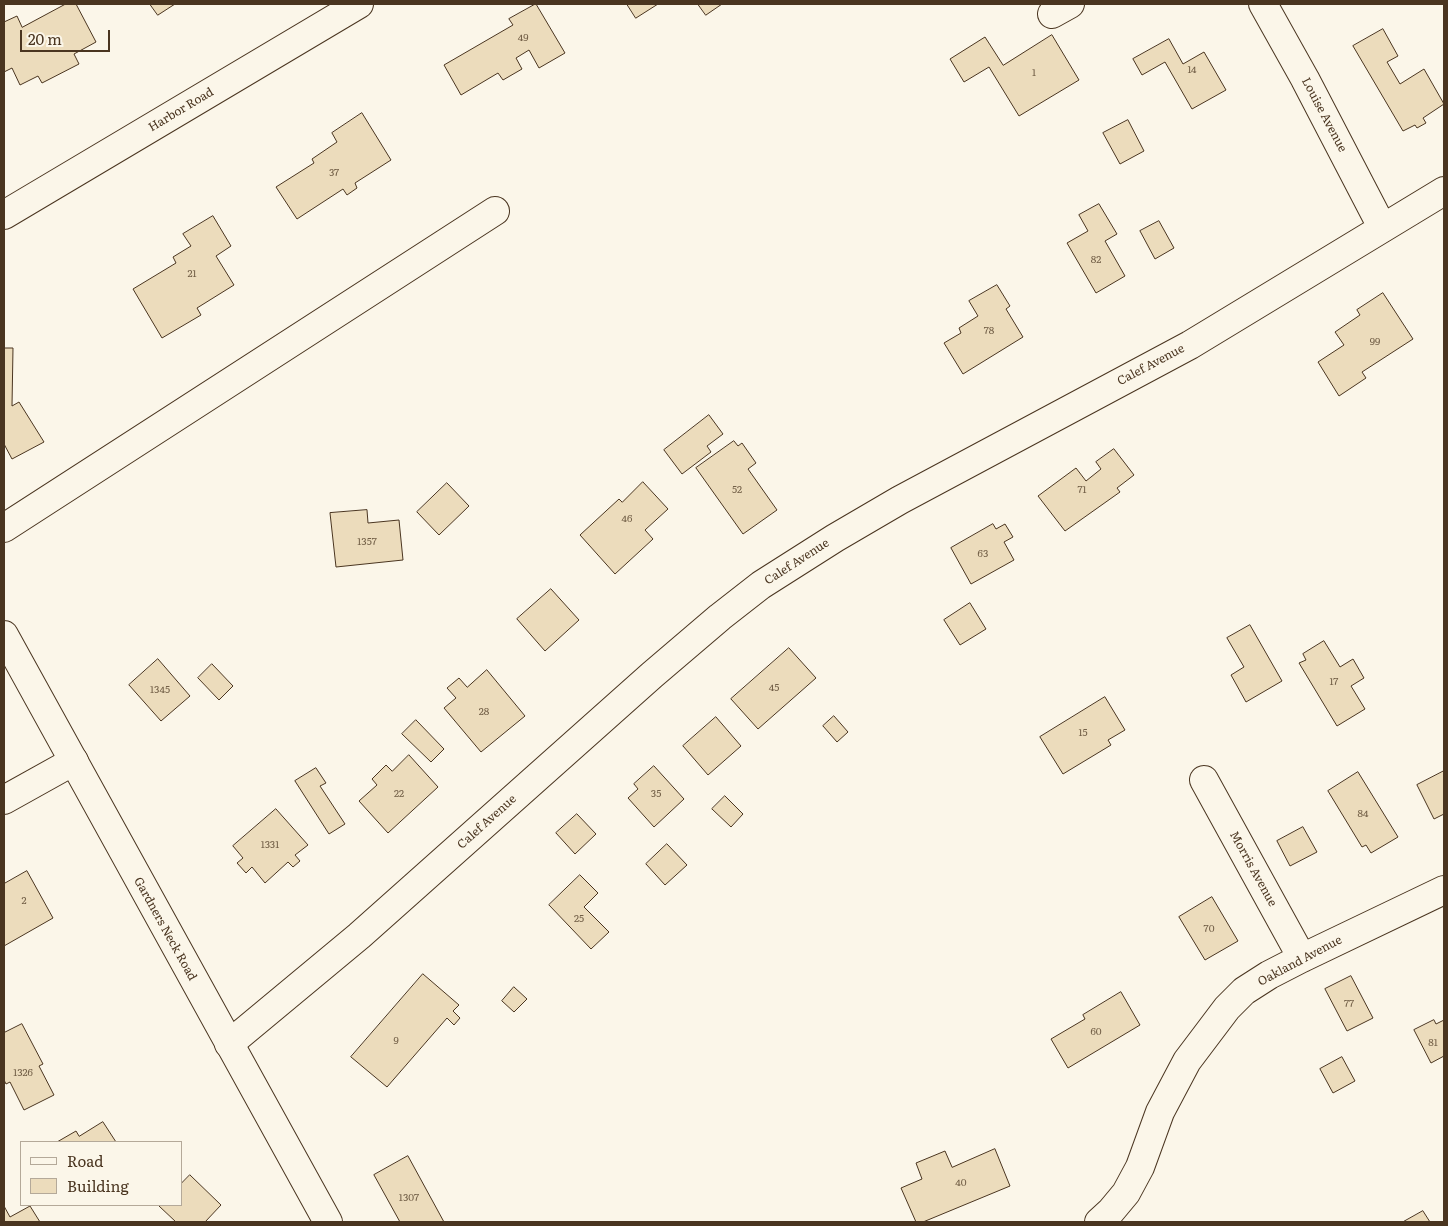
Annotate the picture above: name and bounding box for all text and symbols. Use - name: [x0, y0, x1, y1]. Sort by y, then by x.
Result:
- scale bar: [22, 20, 112, 52]
- text: 20 m: [28, 27, 62, 50]
- house number: 49: [518, 32, 528, 44]
- house number: 14: [1187, 64, 1197, 76]
- house number: 1: [1032, 67, 1036, 79]
- street label: Louise Avenue: [1298, 75, 1350, 155]
- street label: Harbor Road: [146, 85, 216, 135]
- house number: 37: [329, 167, 339, 179]
- house number: 82: [1091, 254, 1101, 266]
- house number: 21: [187, 268, 197, 280]
- house number: 78: [984, 325, 994, 337]
- house number: 99: [1370, 336, 1380, 348]
- street label: Calef Avenue: [1115, 341, 1187, 389]
- house number: 52: [732, 484, 742, 496]
- house number: 71: [1077, 484, 1087, 496]
- house number: 46: [622, 513, 632, 525]
- house number: 1357: [357, 536, 377, 548]
- street label: Calef Avenue: [762, 536, 832, 588]
- house number: 63: [978, 548, 988, 560]
- house number: 17: [1330, 676, 1338, 688]
- house number: 45: [769, 682, 779, 694]
- house number: 1345: [150, 684, 170, 696]
- house number: 28: [479, 706, 489, 718]
- house number: 15: [1078, 727, 1088, 739]
- house number: 22: [394, 788, 404, 800]
- house number: 35: [651, 788, 661, 800]
- street label: Calef Avenue: [455, 792, 519, 852]
- house number: 84: [1357, 808, 1369, 820]
- street label: Morris Avenue: [1226, 829, 1280, 909]
- house number: 1331: [261, 839, 279, 851]
- street label: Gardners Neck Road: [131, 875, 199, 983]
- house number: 2: [21, 895, 27, 907]
- house number: 25: [574, 913, 584, 925]
- house number: 70: [1204, 923, 1214, 935]
- street label: Oakland Avenue: [1256, 933, 1344, 989]
- house number: 77: [1344, 998, 1354, 1010]
- house number: 60: [1090, 1026, 1102, 1038]
- house number: 9: [393, 1035, 399, 1047]
- house number: 81: [1428, 1037, 1438, 1049]
- house number: 1326: [13, 1067, 33, 1079]
- legend: [20, 1141, 182, 1206]
- text: Road: [67, 1149, 103, 1172]
- text: Building: [67, 1174, 129, 1197]
- house number: 40: [955, 1177, 967, 1189]
- house number: 1307: [399, 1192, 419, 1204]

